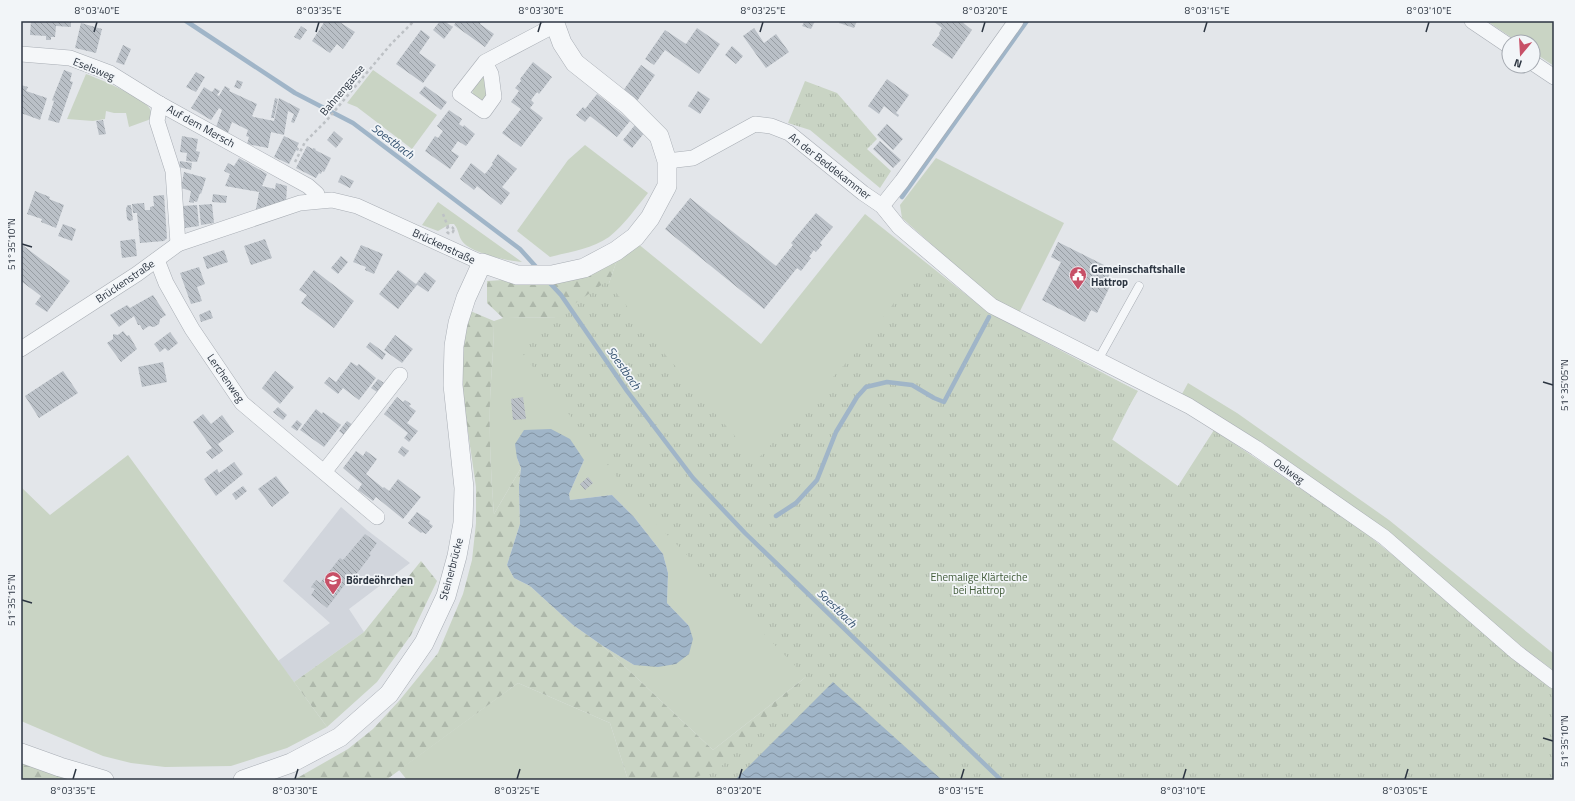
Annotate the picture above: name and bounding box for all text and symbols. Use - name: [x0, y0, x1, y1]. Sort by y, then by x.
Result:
- text: 8°03'40"E: [75, 3, 120, 18]
- text: 8°03'35"E: [297, 3, 342, 18]
- text: 8°03'30"E: [519, 3, 564, 18]
- text: 8°03'25"E: [741, 3, 786, 18]
- text: 8°03'20"E: [963, 3, 1008, 18]
- text: 8°03'15"E: [1185, 3, 1230, 18]
- text: 8°03'10"E: [1407, 3, 1452, 18]
- north arrow: [1501, 34, 1541, 74]
- street label: Eselsweg: [71, 53, 118, 85]
- text: N: [1512, 55, 1524, 72]
- street label: Bahnengasse: [316, 61, 369, 119]
- street label: Auf dem Mersch: [164, 101, 238, 151]
- water label: Soestbach: [368, 119, 419, 164]
- street label: An der Beddekammer: [785, 129, 875, 203]
- text: 51°35'10"N: [4, 218, 19, 270]
- street label: Brückenstraße: [410, 224, 479, 268]
- street label: Brückenstraße: [92, 255, 158, 307]
- place label: Gemeinschaftshalle Hattrop: [1091, 261, 1186, 290]
- public building icon: Gemeinschaftshalle Hattrop: [1068, 265, 1088, 290]
- water label: Soestbach: [602, 342, 646, 394]
- street label: Lerchenweg: [203, 350, 249, 406]
- text: 51°35'05"N: [1557, 359, 1572, 411]
- street label: Oelweg: [1270, 454, 1308, 488]
- street label: Steinerbrücke: [435, 536, 467, 602]
- park label: Ehemalige Klärteiche bei Hattrop: [930, 569, 1028, 598]
- school or university icon: Bördeöhrchen: [323, 570, 343, 595]
- place label: Bördeöhrchen: [346, 572, 413, 588]
- text: 51°35'15"N: [4, 574, 19, 626]
- water label: Soestbach: [813, 584, 862, 633]
- text: 51°35'10"N: [1557, 715, 1572, 767]
- text: 8°03'35"E: [51, 783, 96, 798]
- text: 8°03'30"E: [273, 783, 318, 798]
- text: 8°03'25"E: [495, 783, 540, 798]
- text: 8°03'20"E: [717, 783, 762, 798]
- text: 8°03'15"E: [939, 783, 984, 798]
- text: 8°03'10"E: [1161, 783, 1206, 798]
- text: 8°03'05"E: [1383, 783, 1428, 798]

